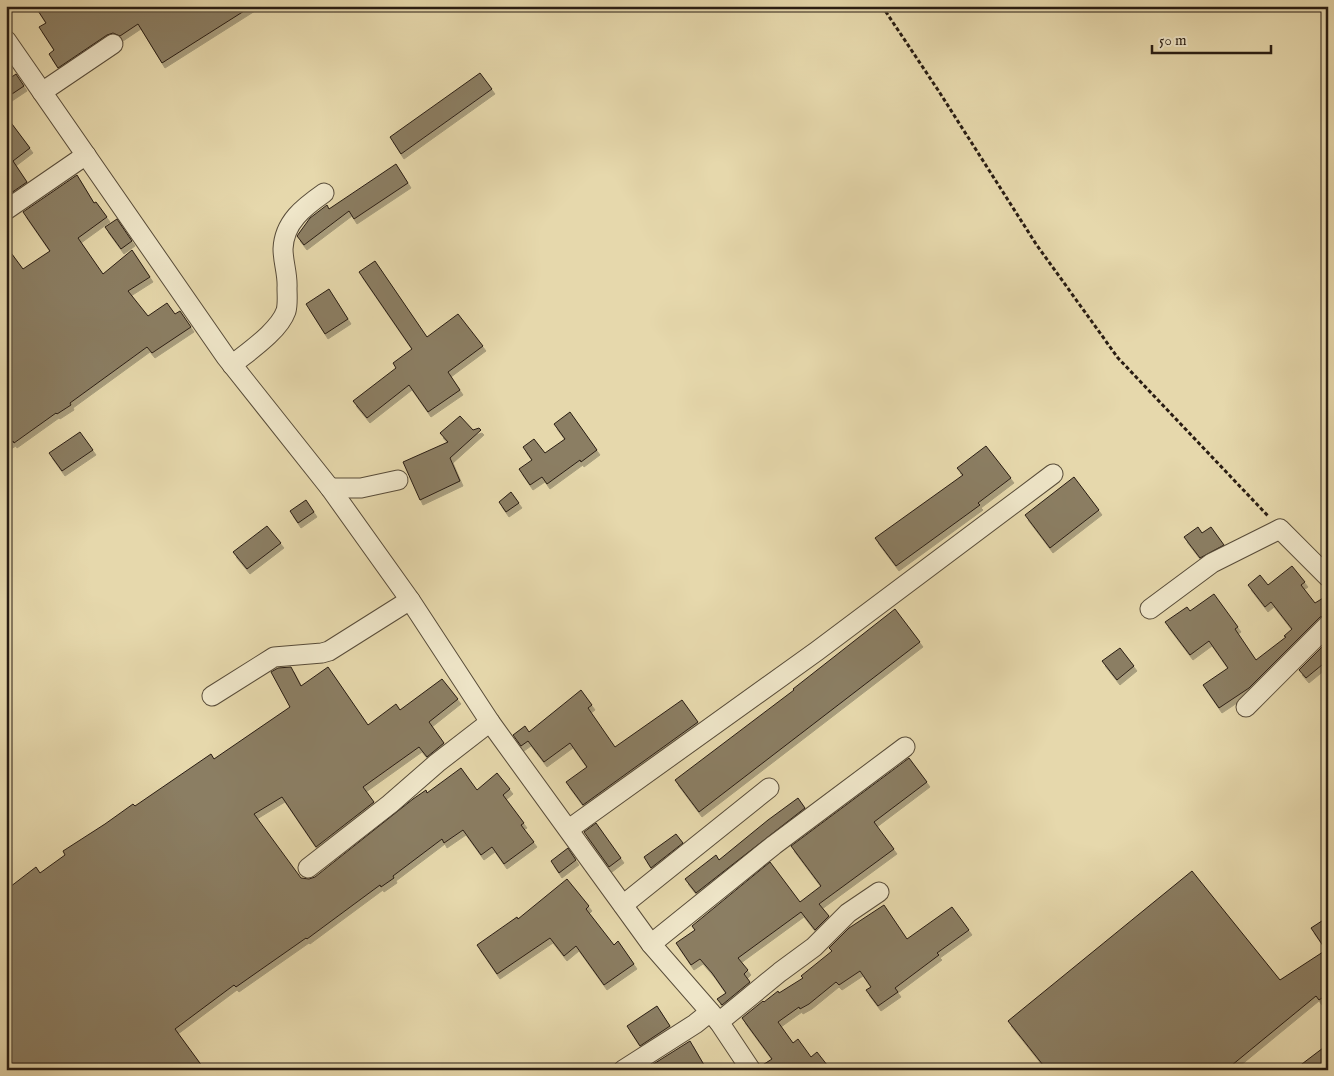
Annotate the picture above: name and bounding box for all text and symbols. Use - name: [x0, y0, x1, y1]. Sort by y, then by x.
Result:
- scale bar: [1152, 22, 1270, 54]
- text: 50 m: [1159, 31, 1187, 50]

